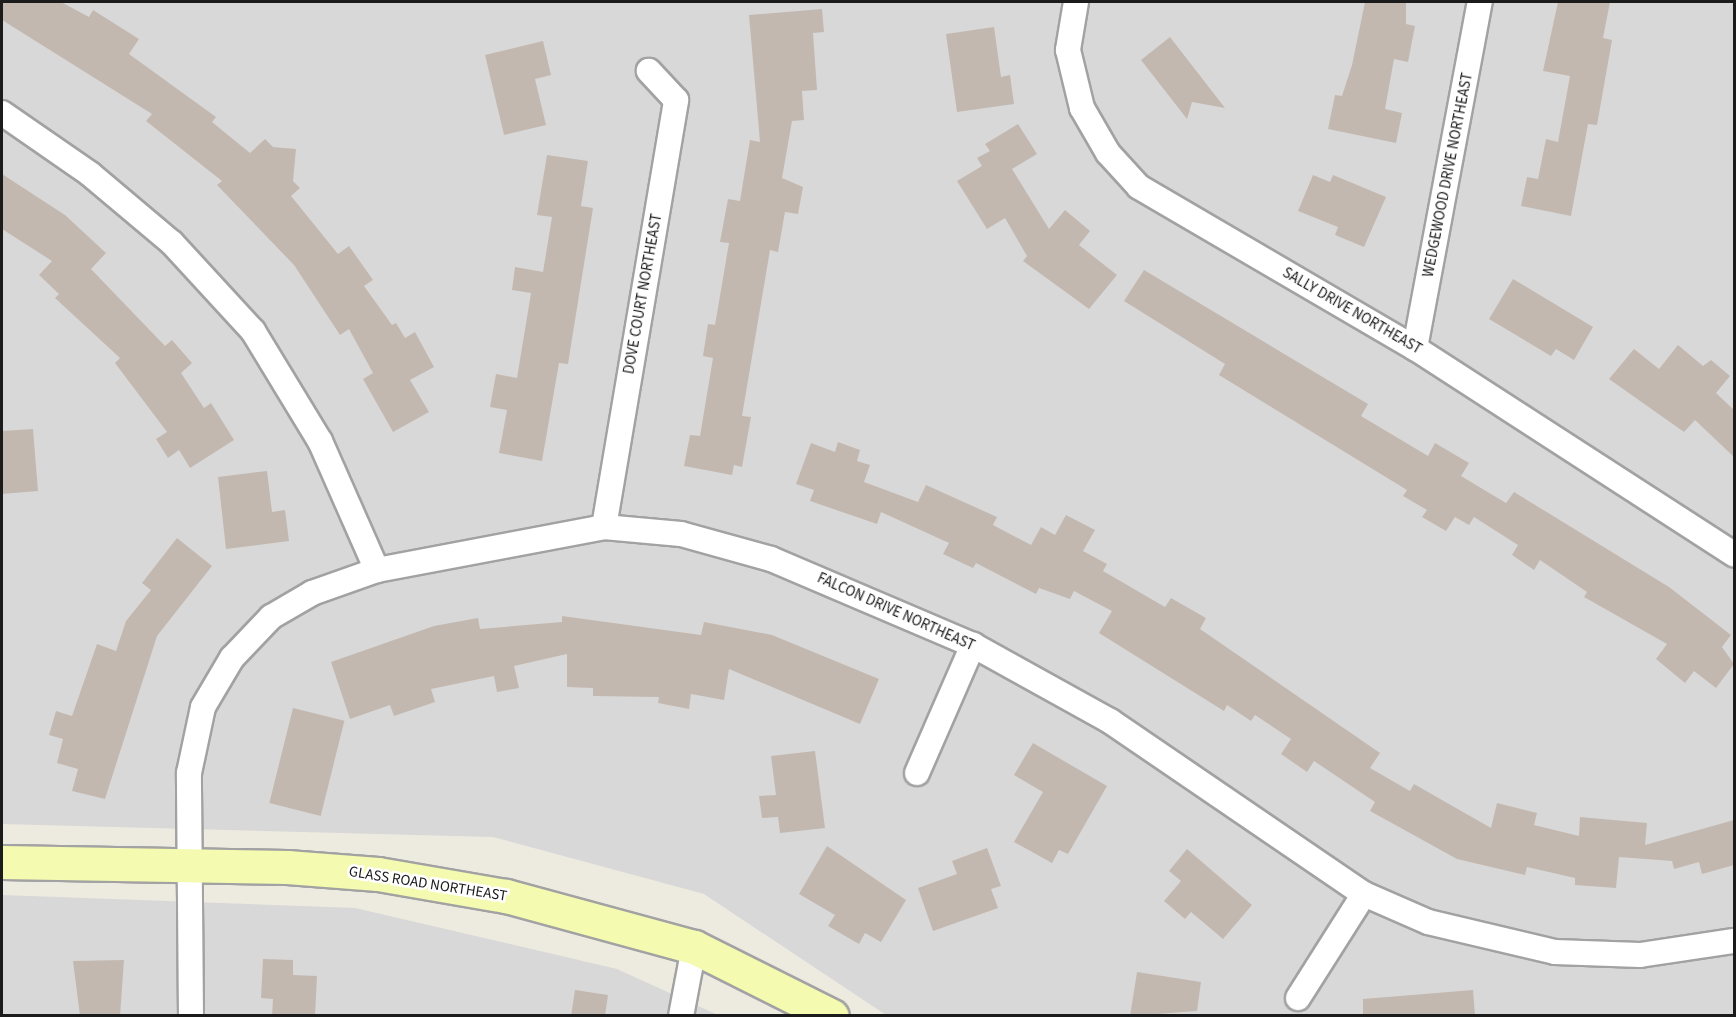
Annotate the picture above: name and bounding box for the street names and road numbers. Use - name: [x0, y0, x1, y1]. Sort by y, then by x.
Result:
- street label: WEDGEWOOD DRIVE NORTHEAST: [1419, 71, 1477, 279]
- street label: DOVE COURT NORTHEAST: [620, 212, 666, 376]
- street label: SALLY DRIVE NORTHEAST: [1279, 264, 1425, 358]
- street label: FALCON DRIVE NORTHEAST: [814, 569, 978, 655]
- street label: GLASS ROAD NORTHEAST: [348, 863, 508, 905]

